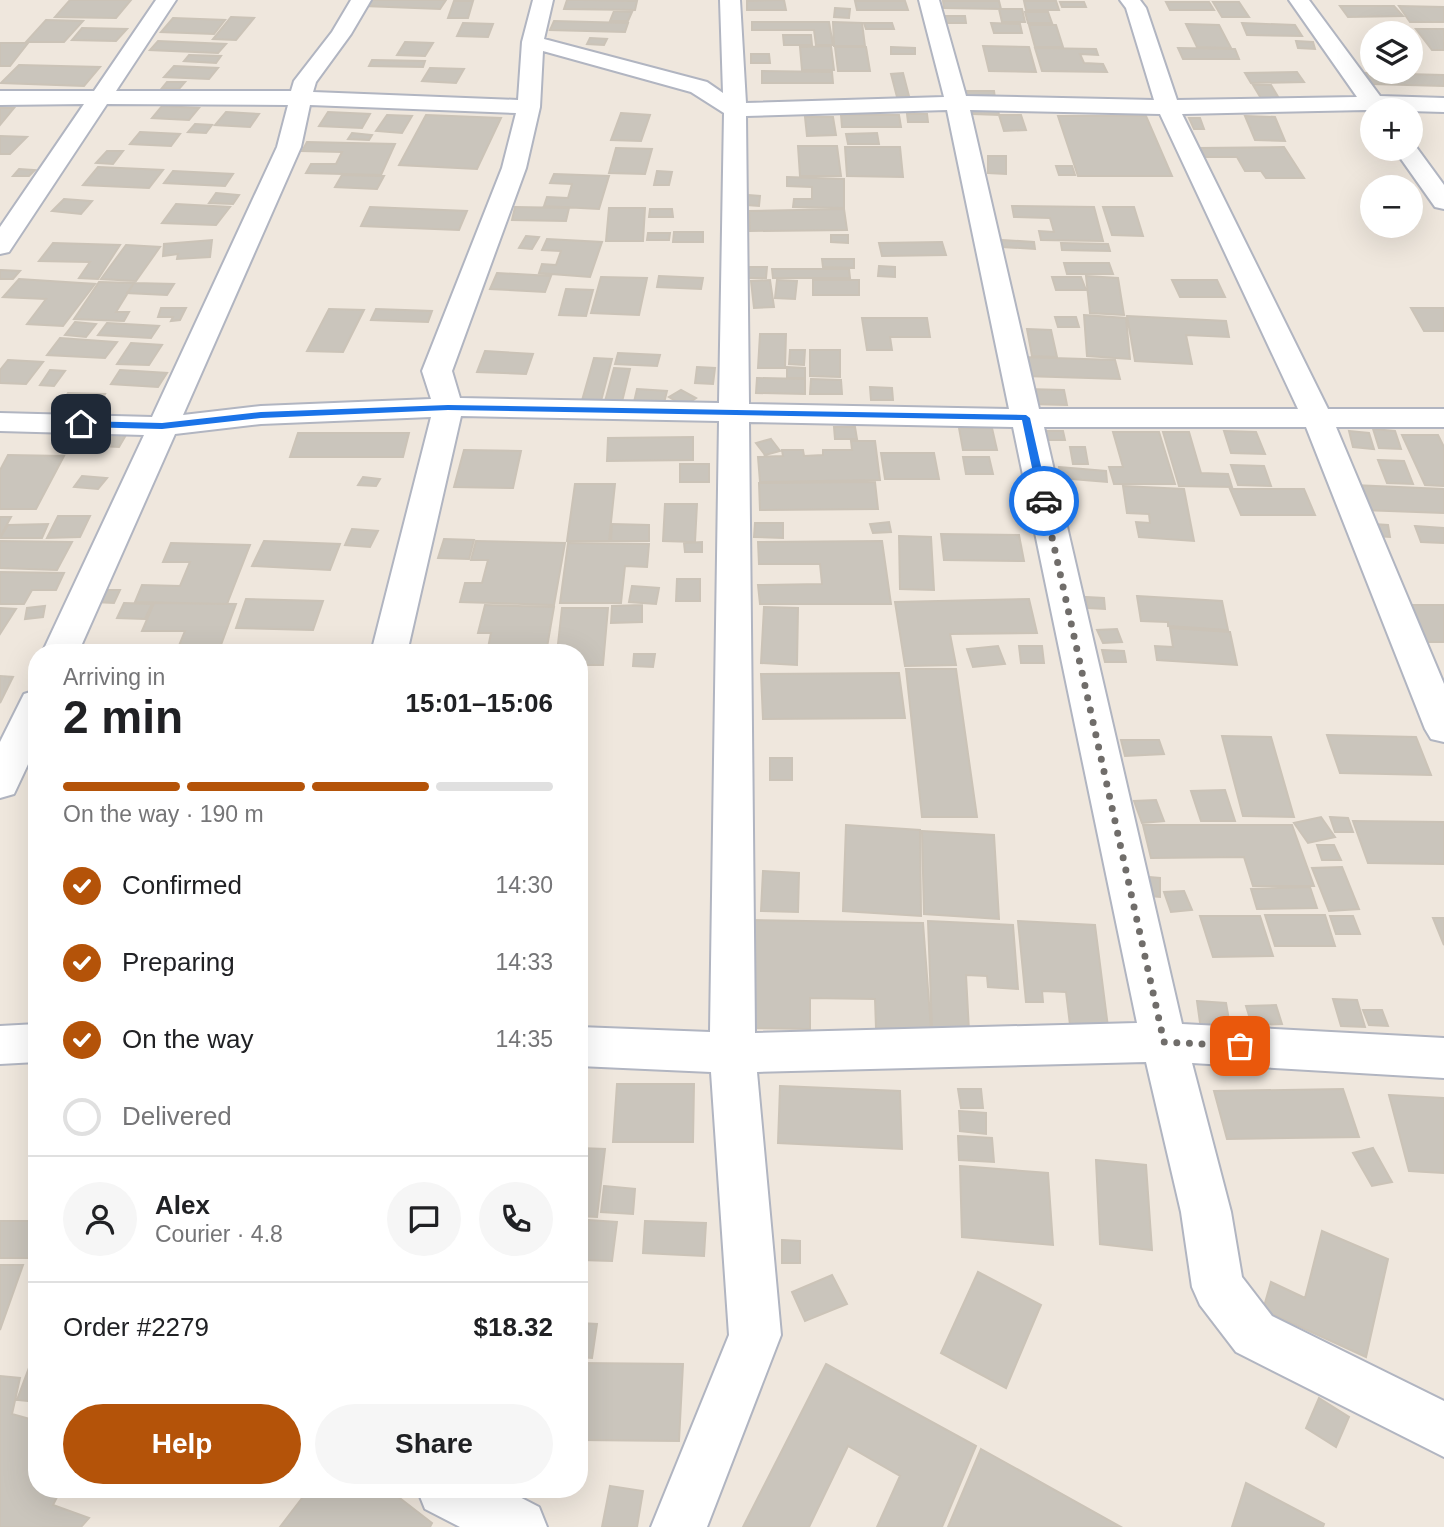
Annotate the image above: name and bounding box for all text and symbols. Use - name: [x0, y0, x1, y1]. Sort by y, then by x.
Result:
- map controls: [1360, 21, 1423, 238]
- button: layers: [1360, 21, 1423, 84]
- button: +: [1360, 98, 1423, 161]
- button: −: [1360, 175, 1423, 238]
- pin: [51, 394, 111, 454]
- icon: home: [62, 405, 100, 443]
- courier: [1009, 466, 1079, 536]
- icon: car: [1025, 482, 1063, 520]
- text: Arriving in: [63, 664, 165, 690]
- text: 15:01–15:06: [406, 688, 553, 718]
- text: 2 min: [63, 691, 183, 743]
- text: On the way · 190 m: [63, 801, 264, 827]
- icon: check: [63, 867, 101, 905]
- text: Confirmed: [122, 870, 242, 900]
- text: 14:30: [495, 872, 553, 898]
- icon: check: [63, 944, 101, 982]
- text: Preparing: [122, 947, 235, 977]
- text: 14:33: [495, 949, 553, 975]
- pin: [1210, 1016, 1270, 1076]
- icon: check: [63, 1021, 101, 1059]
- text: On the way: [122, 1024, 254, 1054]
- text: 14:35: [495, 1026, 553, 1052]
- icon: bag: [1221, 1027, 1259, 1065]
- text: Delivered: [122, 1101, 232, 1131]
- button: person: [63, 1182, 137, 1256]
- button: chat: [387, 1182, 461, 1256]
- button: phone: [479, 1182, 553, 1256]
- text: Alex: [155, 1190, 210, 1220]
- text: Courier · 4.8: [155, 1221, 283, 1247]
- text: Order #2279: [63, 1312, 209, 1342]
- text: $18.32: [473, 1312, 553, 1342]
- button: Help: [63, 1404, 301, 1484]
- button: Share: [315, 1404, 553, 1484]

